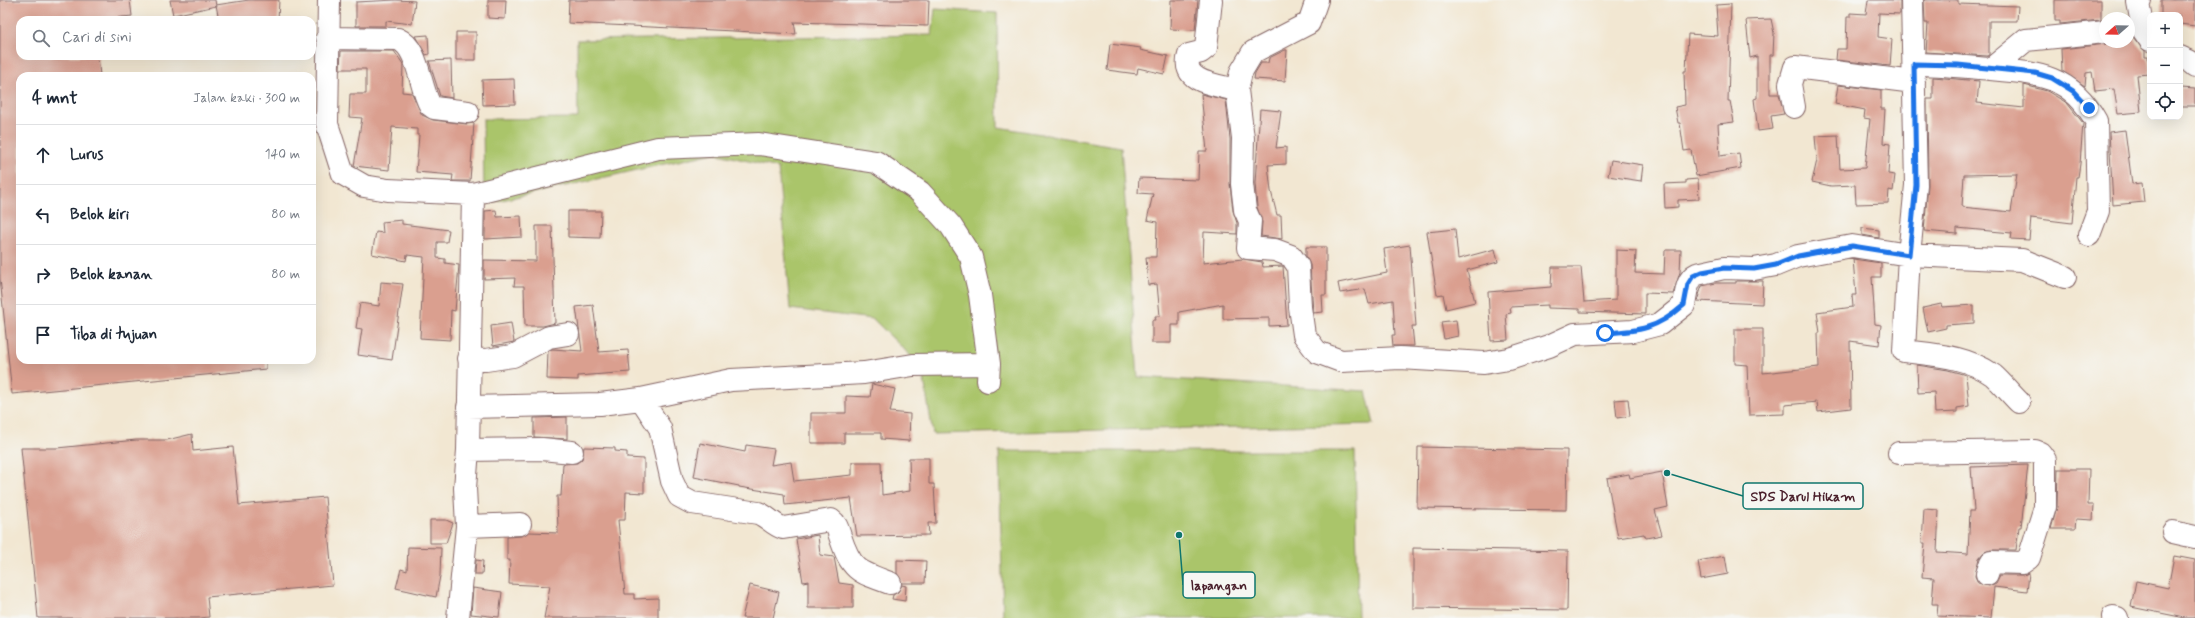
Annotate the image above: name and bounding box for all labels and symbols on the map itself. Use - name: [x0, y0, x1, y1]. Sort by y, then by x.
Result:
- north arrow: [2099, 12, 2135, 48]
- route end: [2080, 99, 2098, 117]
- route start: [1596, 324, 1614, 342]
- callout: SDS Darul Hikam: [1743, 483, 1863, 509]
- text: SDS Darul Hikam: [1751, 488, 1855, 506]
- callout: lapangan: [1183, 572, 1255, 598]
- text: lapangan: [1191, 577, 1247, 596]

